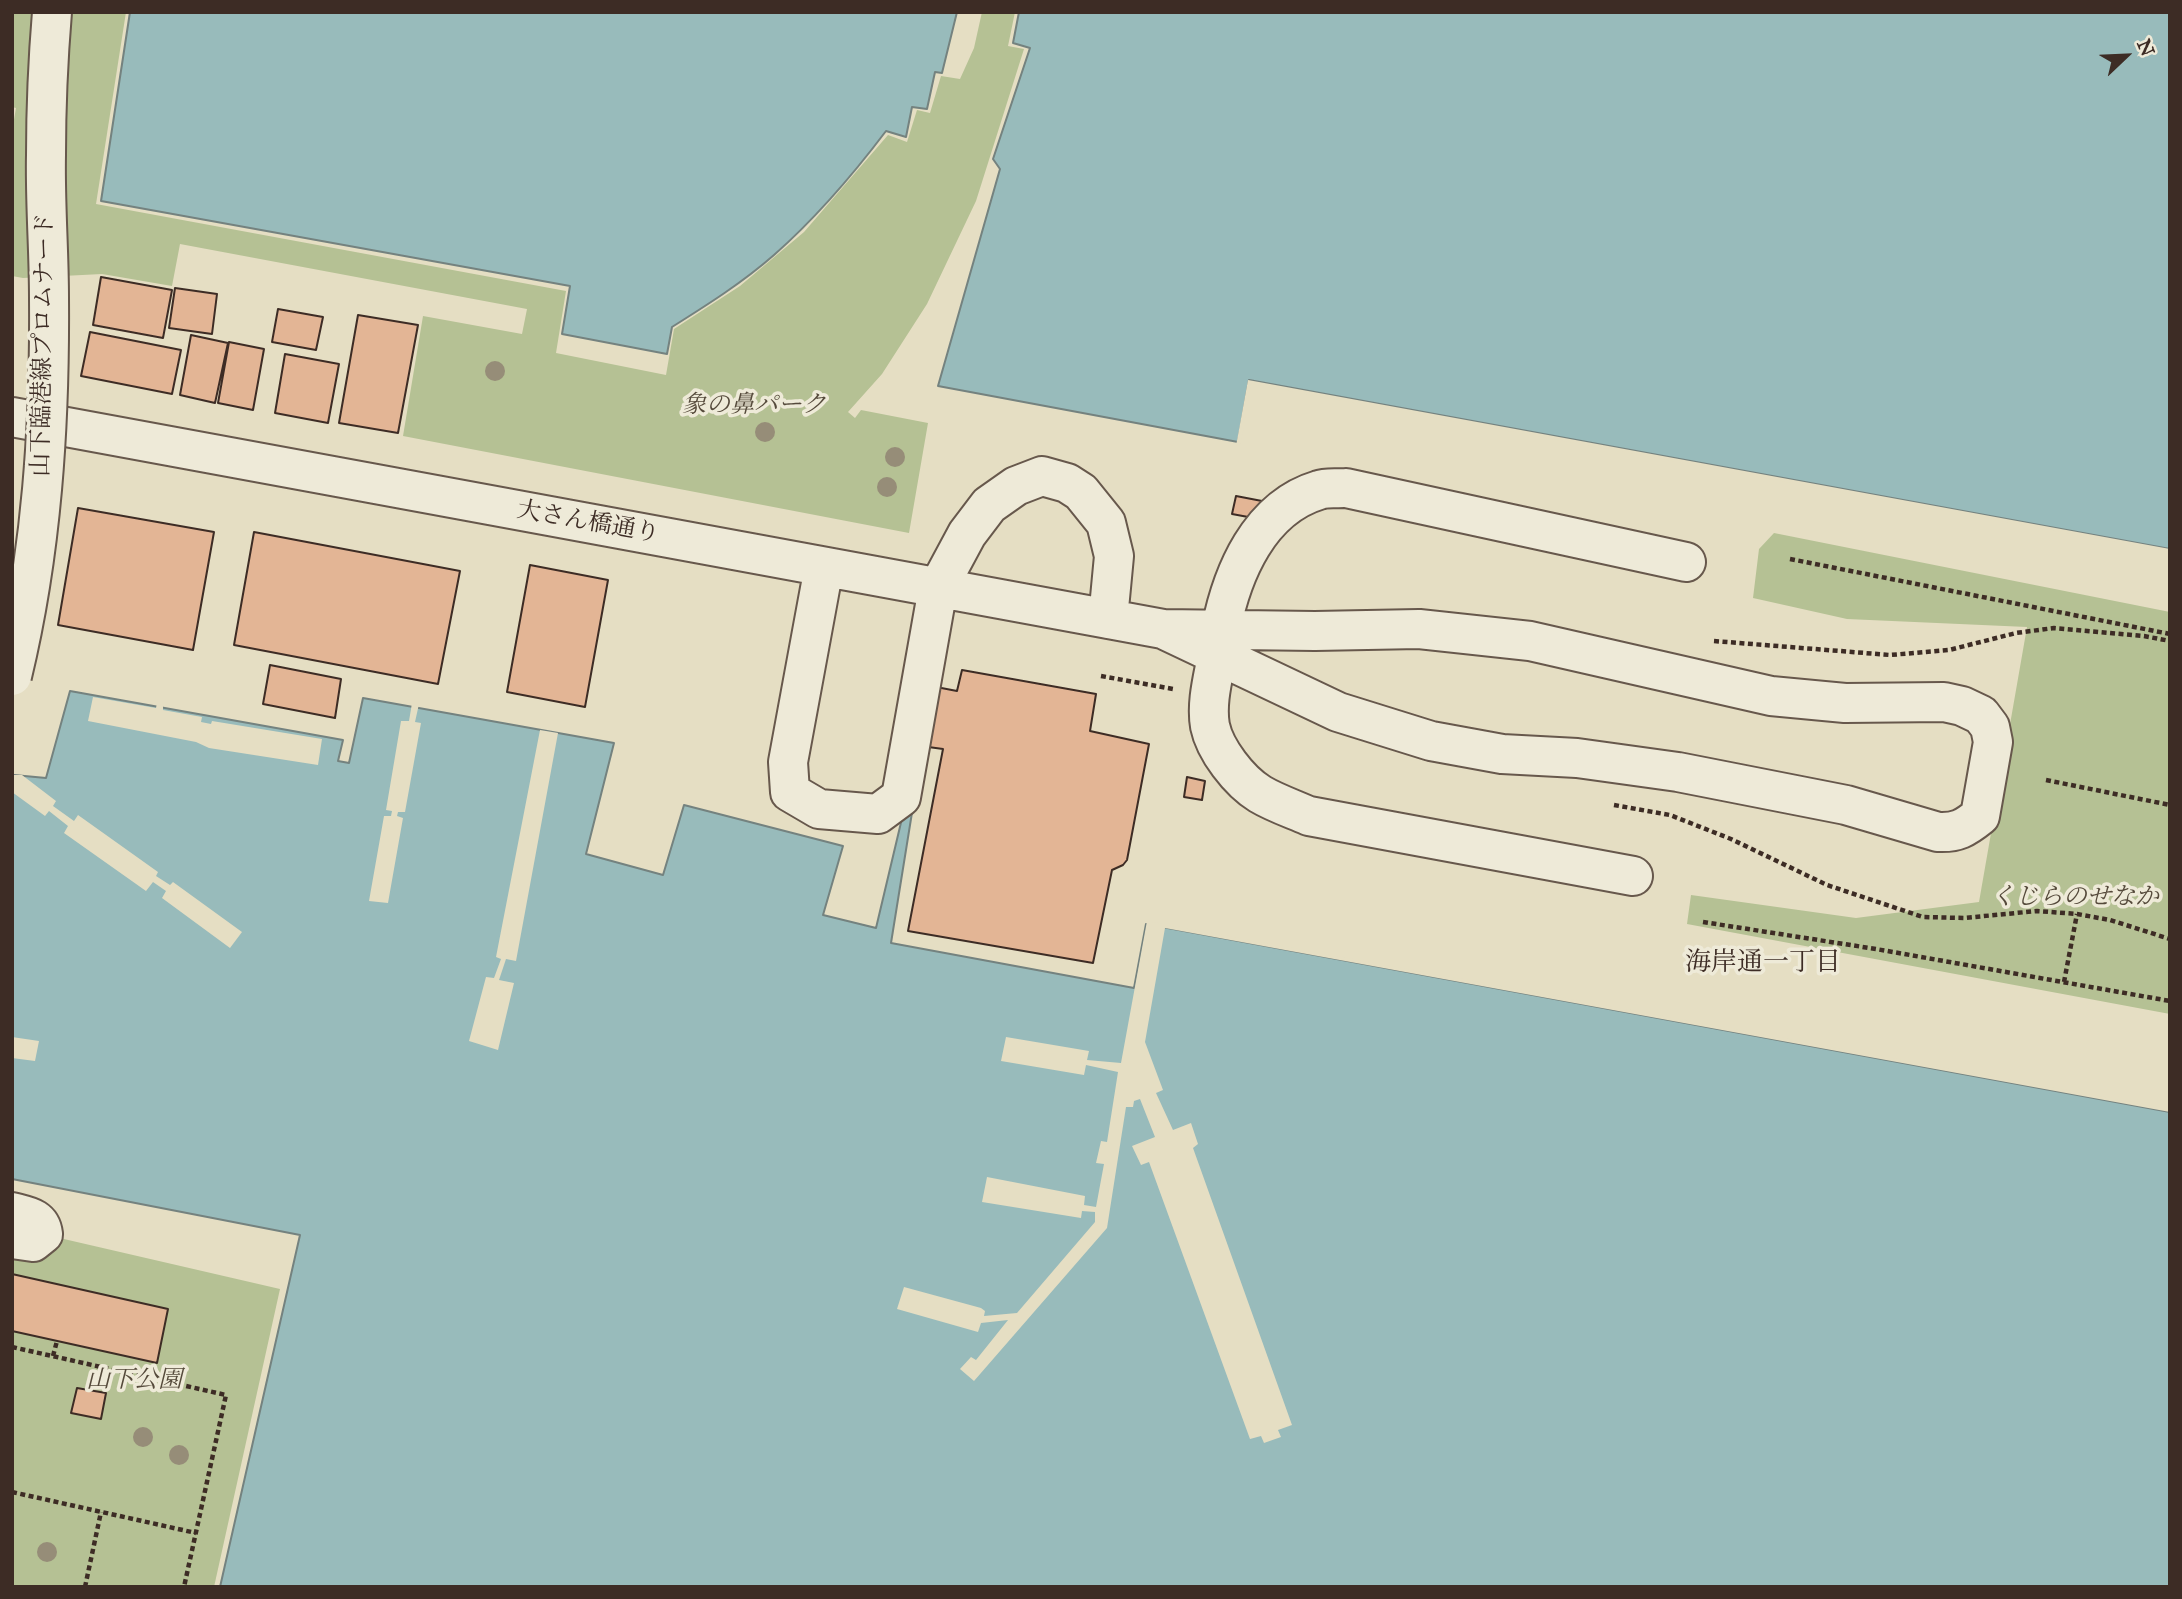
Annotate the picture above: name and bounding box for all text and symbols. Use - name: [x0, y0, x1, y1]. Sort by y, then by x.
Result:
- north arrow: [2091, 21, 2161, 91]
- text: N: [2132, 36, 2160, 60]
- street label: 山下臨港線プロムナード: [27, 213, 61, 477]
- park label: 象の鼻パーク: [682, 392, 826, 420]
- street label: 大さん橋通り: [515, 496, 661, 550]
- park label: くじらのせなか: [1991, 884, 2159, 912]
- district label: 海岸通一丁目: [1685, 948, 1841, 980]
- park label: 山下公園: [86, 1367, 182, 1395]

